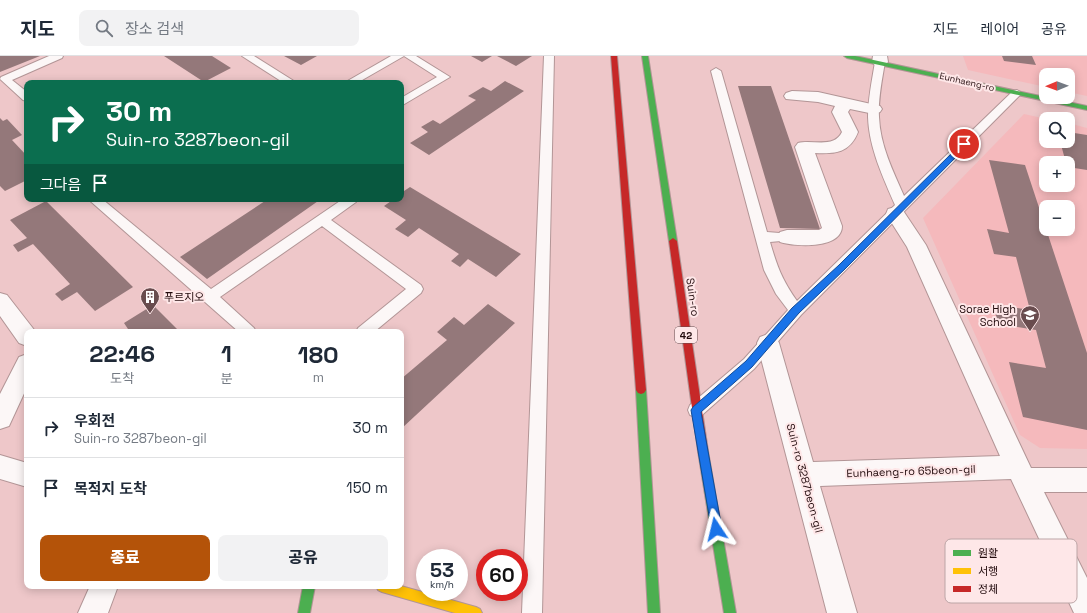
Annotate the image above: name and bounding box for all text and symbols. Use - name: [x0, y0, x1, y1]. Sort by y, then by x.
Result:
- search box: [79, 10, 359, 46]
- text: 지도: [20, 17, 55, 42]
- icon: search: [93, 17, 115, 39]
- text: 장소 검색: [125, 19, 184, 38]
- text: 지도: [933, 20, 959, 38]
- text: 레이어: [981, 20, 1019, 38]
- text: 공유: [1041, 20, 1067, 38]
- north arrow: [1039, 68, 1075, 104]
- map controls: [1039, 68, 1075, 236]
- street label: Eunhaeng-ro: [938, 70, 996, 94]
- text: 30 m: [106, 93, 172, 129]
- icon: right: [40, 96, 92, 148]
- button: search: [1039, 112, 1075, 148]
- pin: [947, 127, 981, 161]
- text: Suin-ro 3287beon-gil: [106, 128, 290, 151]
- icon: arrive: [953, 133, 975, 155]
- button: +: [1039, 156, 1075, 192]
- icon: arrive: [89, 172, 111, 194]
- text: 그다음: [40, 175, 81, 194]
- button: −: [1039, 200, 1075, 236]
- street label: Suin-ro: [683, 277, 703, 317]
- building icon: 푸르지오: [139, 286, 161, 314]
- place label: 푸르지오: [164, 290, 204, 304]
- place label: Sorae High School: [959, 302, 1016, 329]
- school or university icon: Sorae High School: [1019, 304, 1041, 332]
- road number: 42: [675, 327, 697, 343]
- text: 22:46: [89, 338, 155, 369]
- text: 1: [221, 338, 232, 369]
- text: 180: [298, 339, 339, 370]
- text: m: [313, 369, 324, 386]
- text: 도착: [110, 370, 134, 387]
- text: 분: [220, 370, 232, 387]
- text: 우회전: [74, 411, 115, 430]
- icon: right: [40, 417, 62, 439]
- text: 30 m: [353, 418, 388, 437]
- street label: Suin-ro 3287beon-gil: [784, 422, 826, 534]
- text: Suin-ro 3287beon-gil: [74, 430, 207, 447]
- street label: Eunhaeng-ro 65beon-gil: [846, 462, 976, 480]
- icon: arrive: [40, 477, 62, 499]
- text: 150 m: [346, 478, 388, 497]
- text: 목적지 도착: [74, 479, 147, 498]
- position arrow: [695, 508, 737, 550]
- button: 종료: [40, 535, 210, 581]
- button: 공유: [218, 535, 388, 581]
- legend: [945, 539, 1077, 603]
- text: 원활: [978, 546, 998, 560]
- speed limit sign: 60: [476, 549, 528, 601]
- text: 53: [430, 557, 454, 583]
- text: 서행: [978, 564, 998, 578]
- text: km/h: [430, 578, 454, 591]
- text: 정체: [978, 582, 998, 596]

